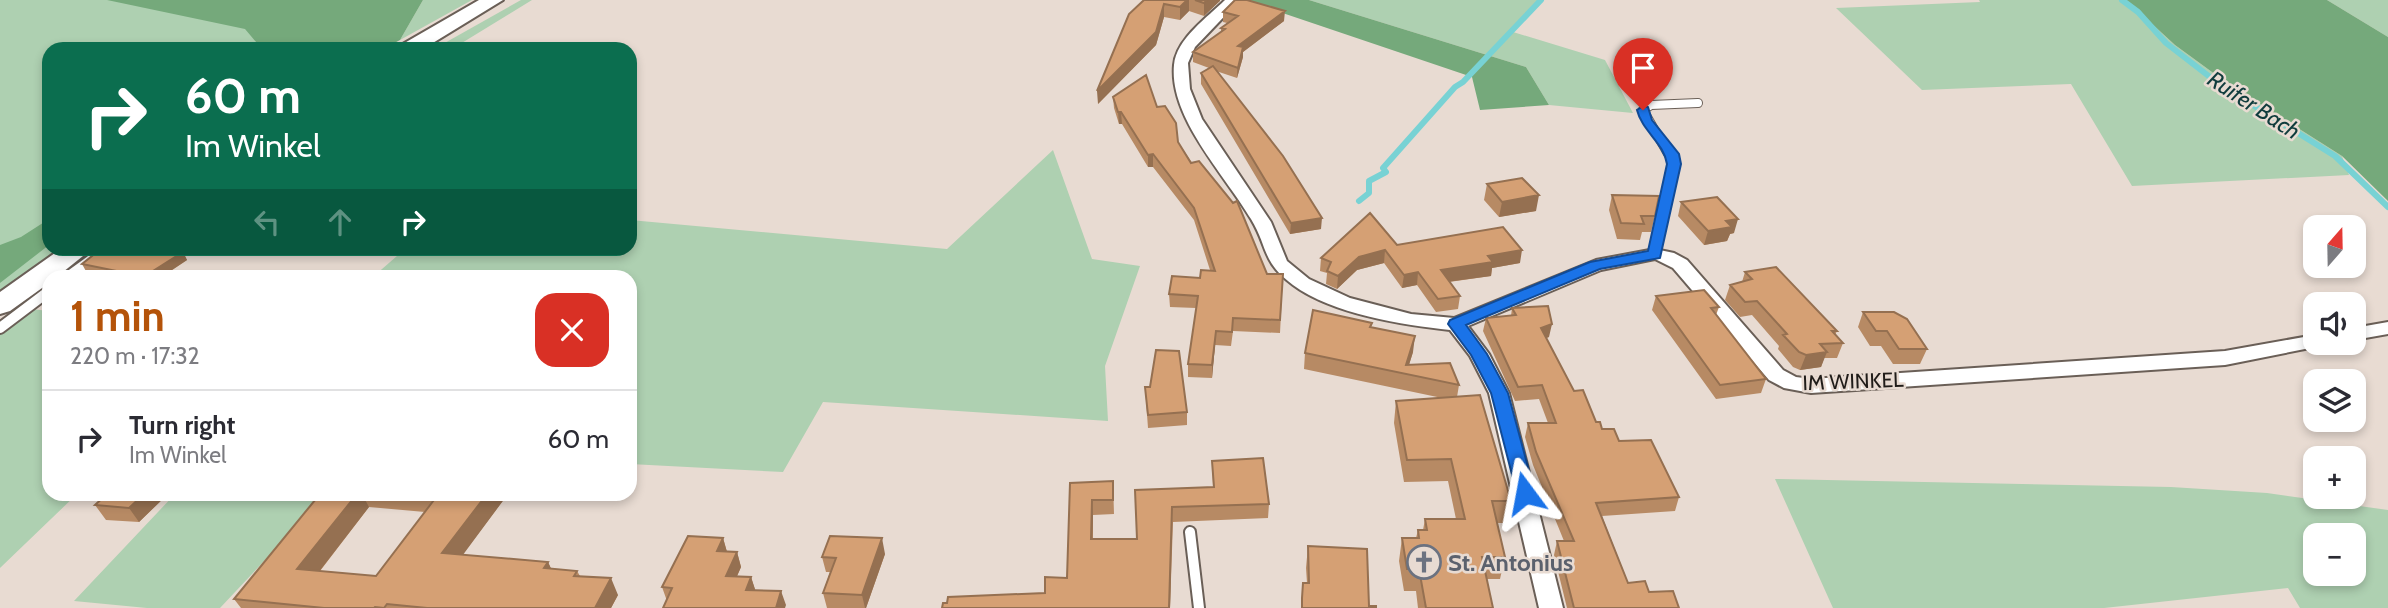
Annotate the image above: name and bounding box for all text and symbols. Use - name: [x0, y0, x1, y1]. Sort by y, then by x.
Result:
- pin: [1613, 38, 1673, 110]
- icon: arrive: [1624, 49, 1662, 87]
- water label: Ruifer Bach: [2202, 65, 2306, 145]
- text: 60 m: [185, 66, 301, 125]
- icon: right: [70, 70, 161, 161]
- text: Im Winkel: [185, 126, 321, 165]
- icon: left: [248, 203, 286, 241]
- icon: ahead: [321, 203, 359, 241]
- icon: right: [394, 203, 432, 241]
- north arrow: [2303, 215, 2366, 278]
- map controls: [2303, 215, 2366, 586]
- text: 1 min: [70, 290, 165, 342]
- button: sound: [2303, 292, 2366, 355]
- button: close: [535, 293, 609, 367]
- text: 220 m · 17:32: [70, 342, 200, 370]
- street label: IM WINKEL: [1802, 367, 1904, 395]
- button: layers: [2303, 369, 2366, 432]
- text: Turn right: [129, 409, 235, 441]
- icon: right: [70, 420, 108, 458]
- text: 60 m: [547, 423, 609, 455]
- text: Im Winkel: [129, 441, 226, 469]
- button: +: [2303, 446, 2366, 509]
- position arrow: [1488, 456, 1562, 530]
- button: −: [2303, 523, 2366, 586]
- church icon: St. Antonius: [1405, 543, 1443, 581]
- place label: St. Antonius: [1448, 548, 1573, 577]

